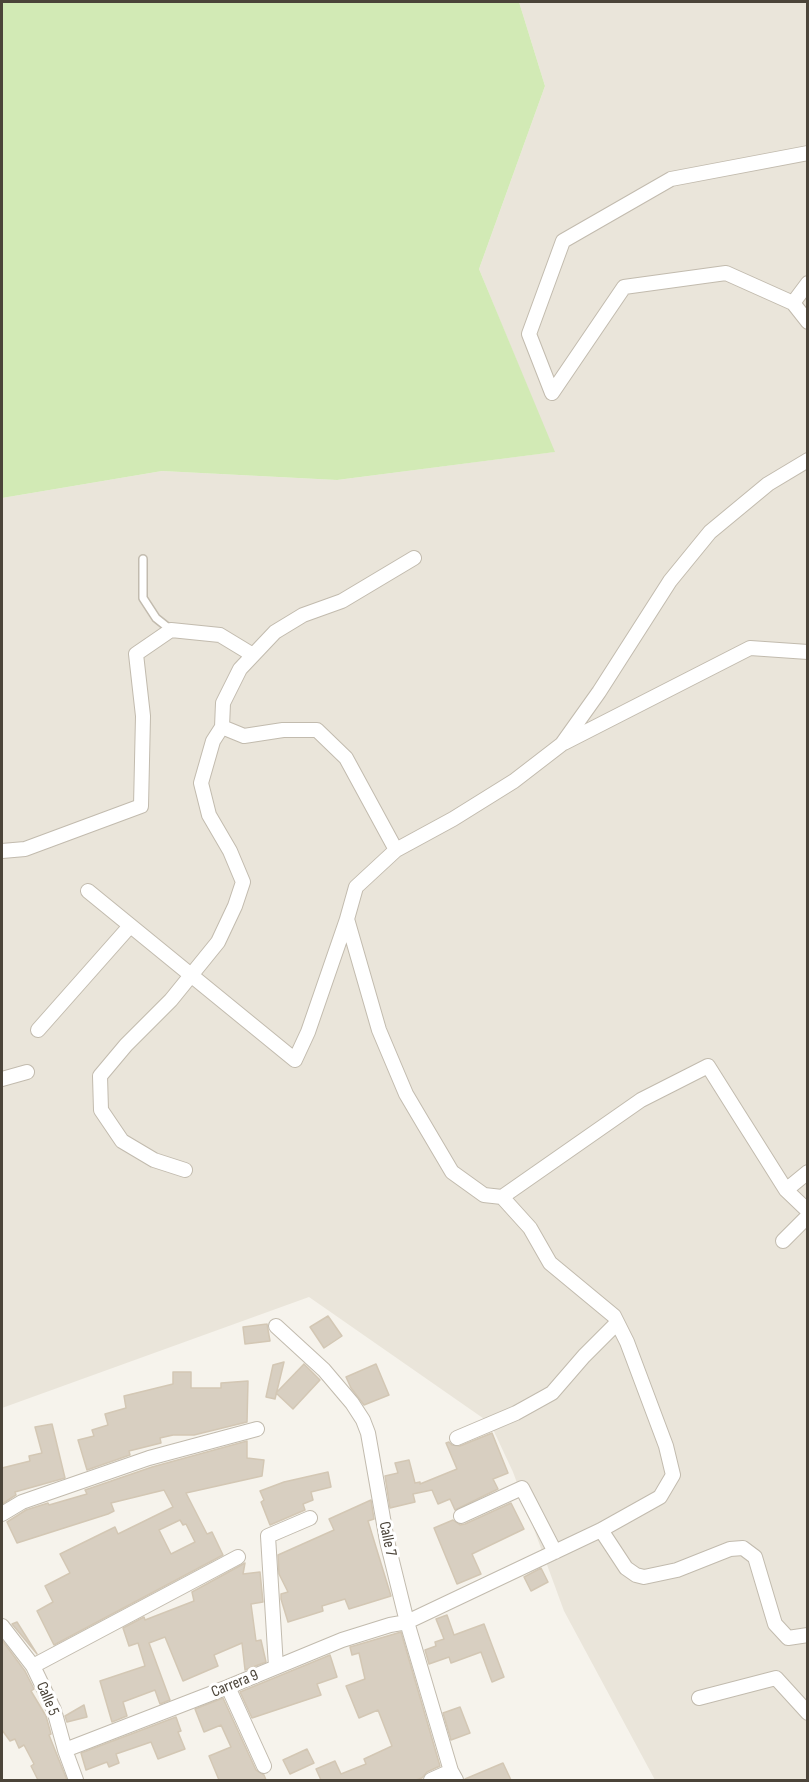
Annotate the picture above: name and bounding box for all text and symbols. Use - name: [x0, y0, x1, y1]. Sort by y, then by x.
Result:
- street label: Calle 7: [374, 1520, 400, 1558]
- street label: Carrera 9: [209, 1666, 261, 1702]
- street label: Calle 5: [31, 1679, 63, 1719]

